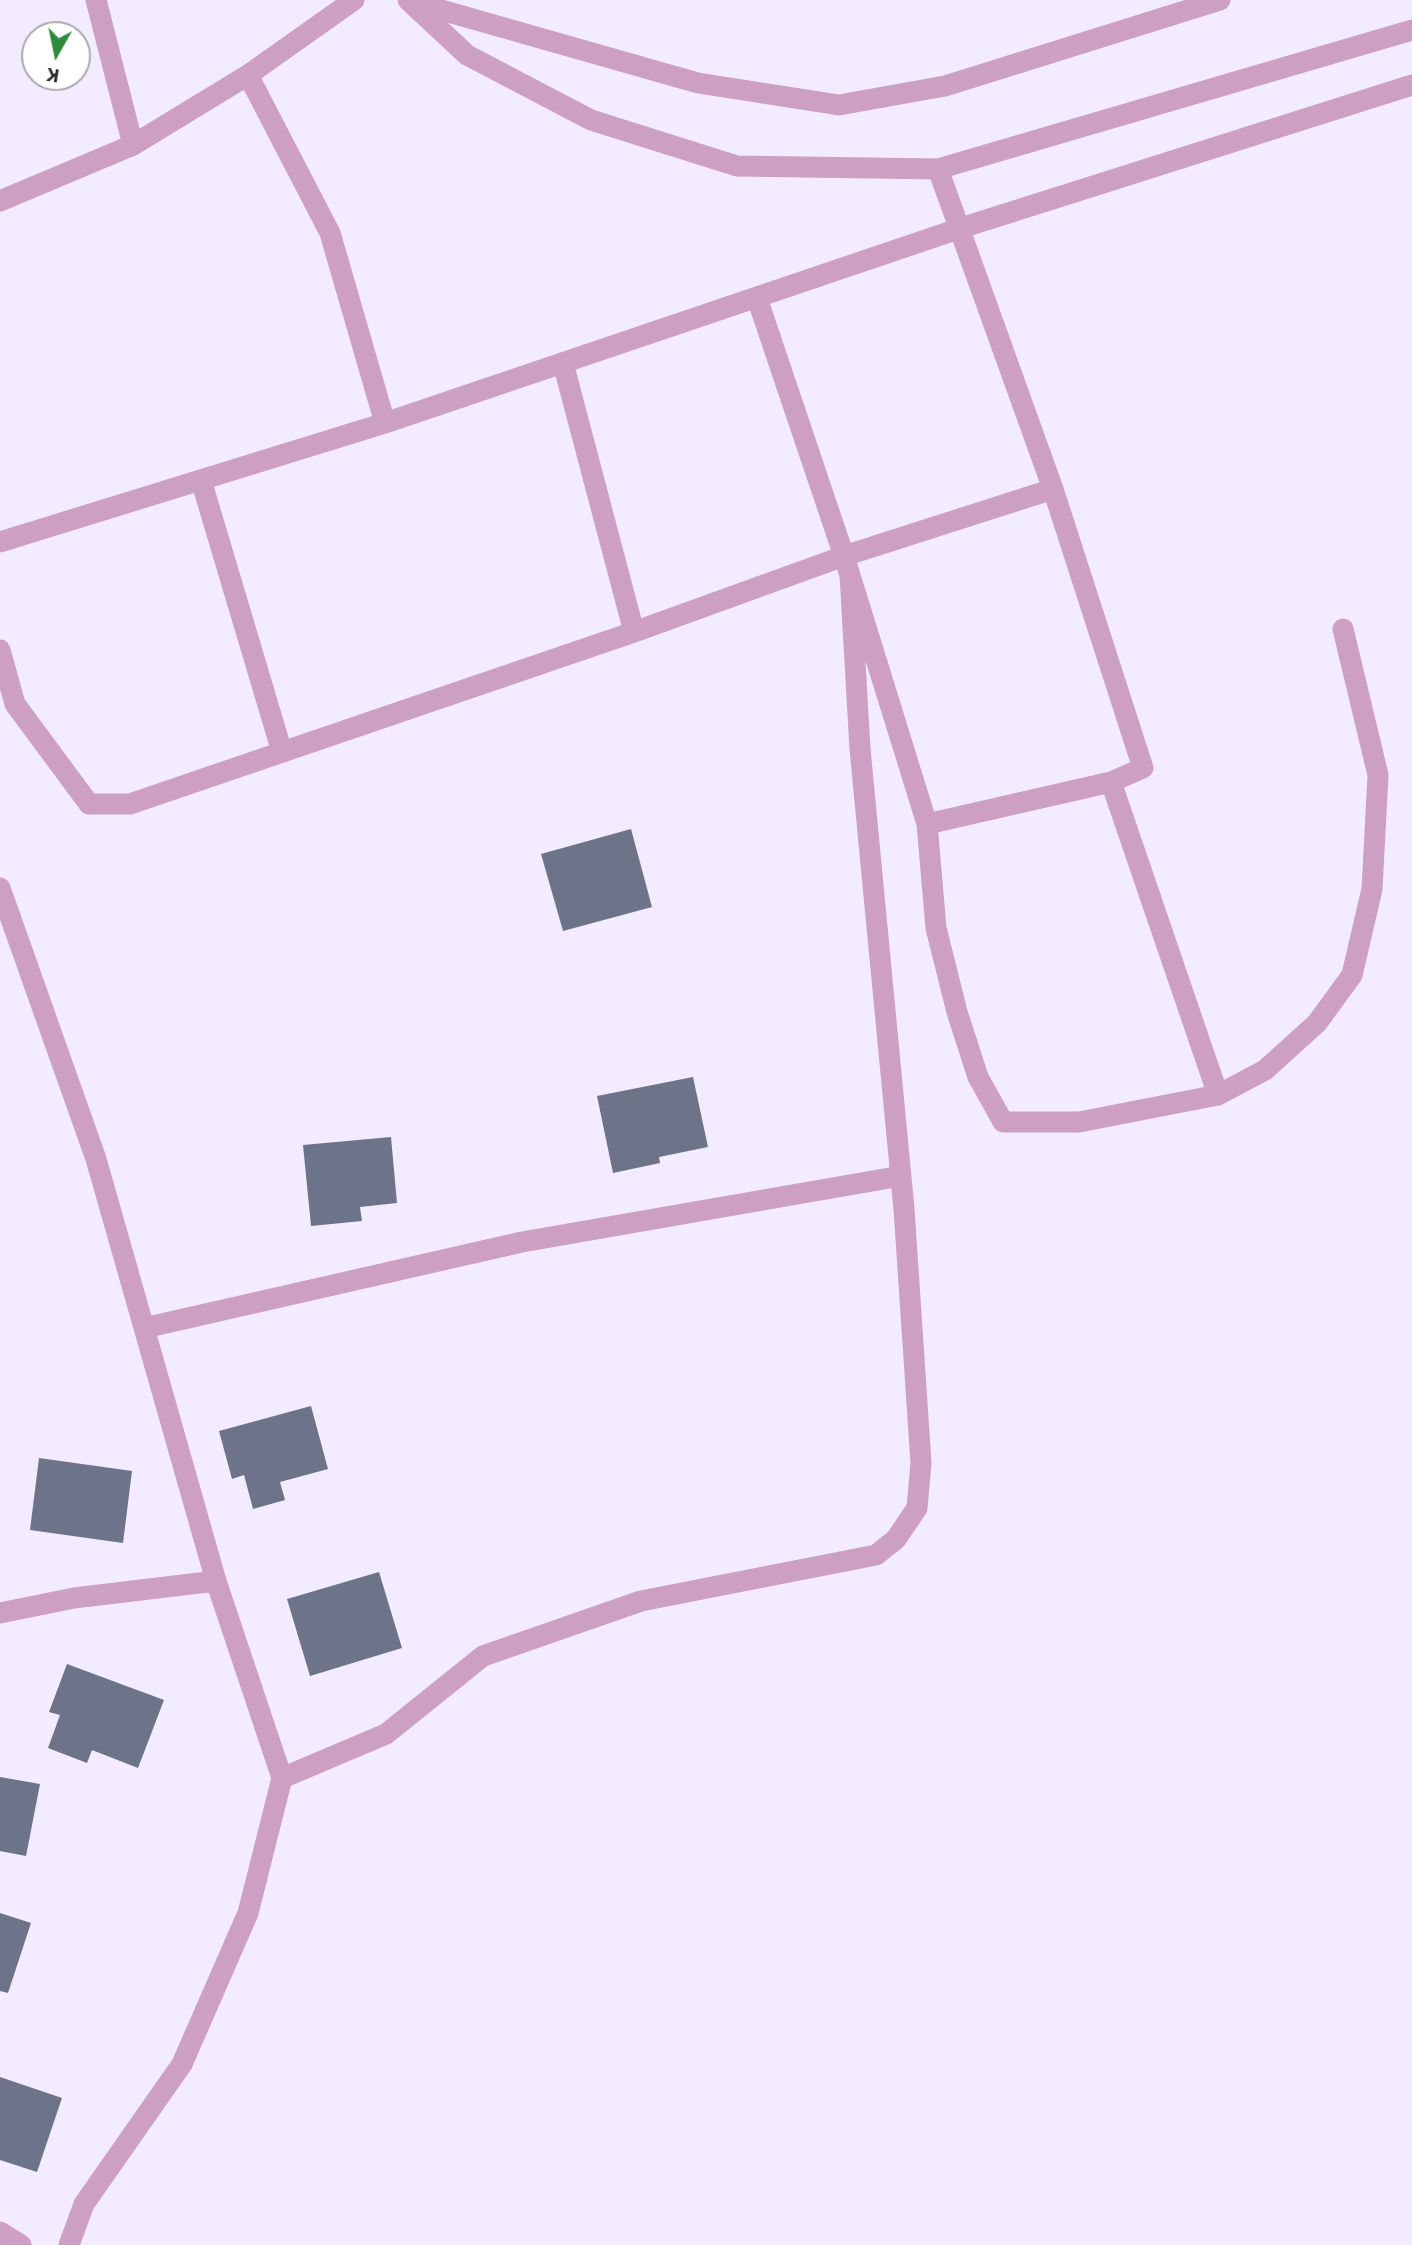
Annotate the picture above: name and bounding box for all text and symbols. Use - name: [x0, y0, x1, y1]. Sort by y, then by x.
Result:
- north arrow: [21, 21, 91, 91]
- text: K: [45, 63, 61, 88]

